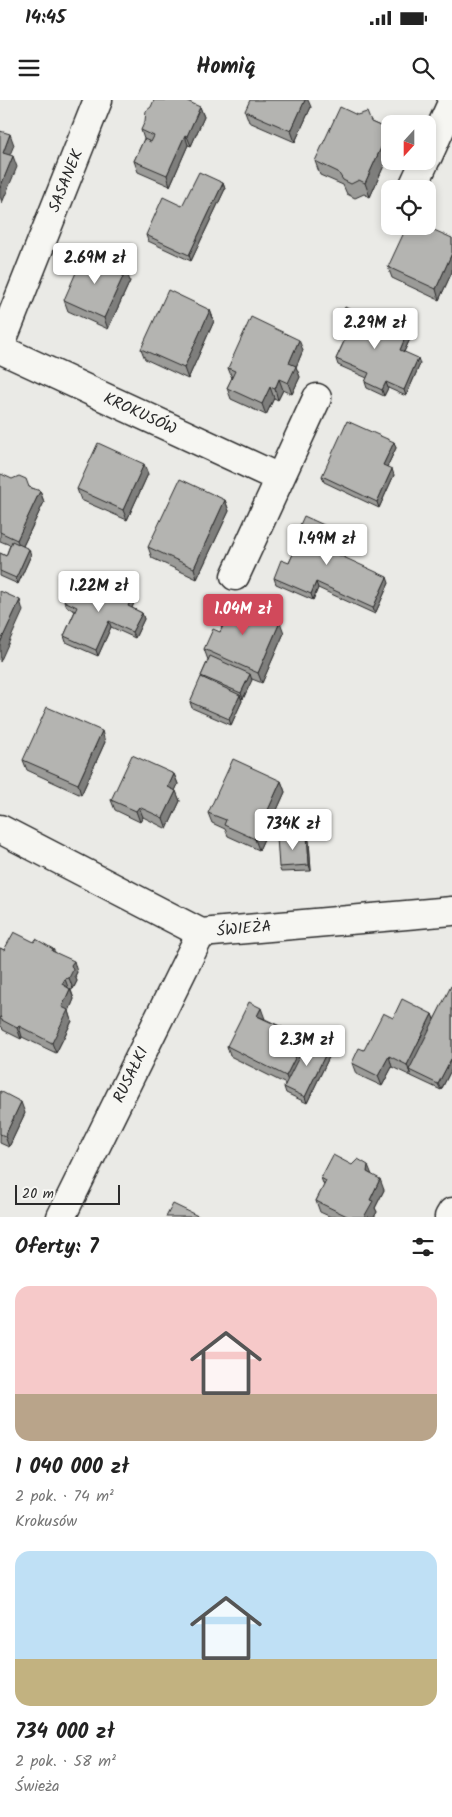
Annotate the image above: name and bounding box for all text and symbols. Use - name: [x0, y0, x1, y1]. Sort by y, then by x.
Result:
- text: 14:45: [25, 3, 66, 33]
- text: Homiq: [196, 50, 256, 85]
- icon: menu: [15, 54, 43, 82]
- icon: search: [409, 54, 437, 82]
- north arrow: [381, 115, 436, 170]
- map controls: [381, 115, 436, 235]
- street label: SASANEK: [42, 145, 90, 216]
- button: locate: [381, 180, 436, 235]
- pin: 2.69M zł: [43, 242, 147, 285]
- text: 2.69M zł: [64, 246, 126, 271]
- pin: 2.29M zł: [323, 308, 427, 350]
- text: 2.29M zł: [344, 311, 406, 336]
- street label: KROKUSÓW: [99, 386, 181, 442]
- pin: 1.49M zł: [275, 524, 379, 566]
- text: 1.49M zł: [298, 527, 356, 552]
- pin: 1.22M zł: [47, 570, 151, 613]
- text: 1.22M zł: [69, 574, 129, 599]
- pin: 1.04M zł: [191, 594, 295, 636]
- text: 1.04M zł: [214, 597, 272, 622]
- pin: 734K zł: [247, 808, 339, 851]
- text: 734K zł: [266, 812, 320, 837]
- street label: ŚWIEŻA: [216, 914, 273, 944]
- pin: 2.3M zł: [261, 1024, 353, 1067]
- text: 2.3M zł: [280, 1028, 334, 1053]
- street label: RUSAŁKI: [107, 1043, 155, 1107]
- scale bar: [15, 1182, 120, 1205]
- text: 20 m: [22, 1183, 54, 1205]
- text: Oferty: 7: [15, 1231, 99, 1264]
- icon: filters: [409, 1233, 437, 1261]
- icon: home: [181, 1318, 271, 1408]
- text: 1 040 000 zł: [15, 1451, 129, 1484]
- text: 2 pok. · 74 m²: [15, 1484, 114, 1509]
- text: Krokusów: [15, 1509, 77, 1534]
- icon: home: [181, 1583, 271, 1673]
- text: 734 000 zł: [15, 1716, 114, 1749]
- text: 2 pok. · 58 m²: [15, 1749, 116, 1774]
- text: Świeża: [15, 1774, 60, 1799]

